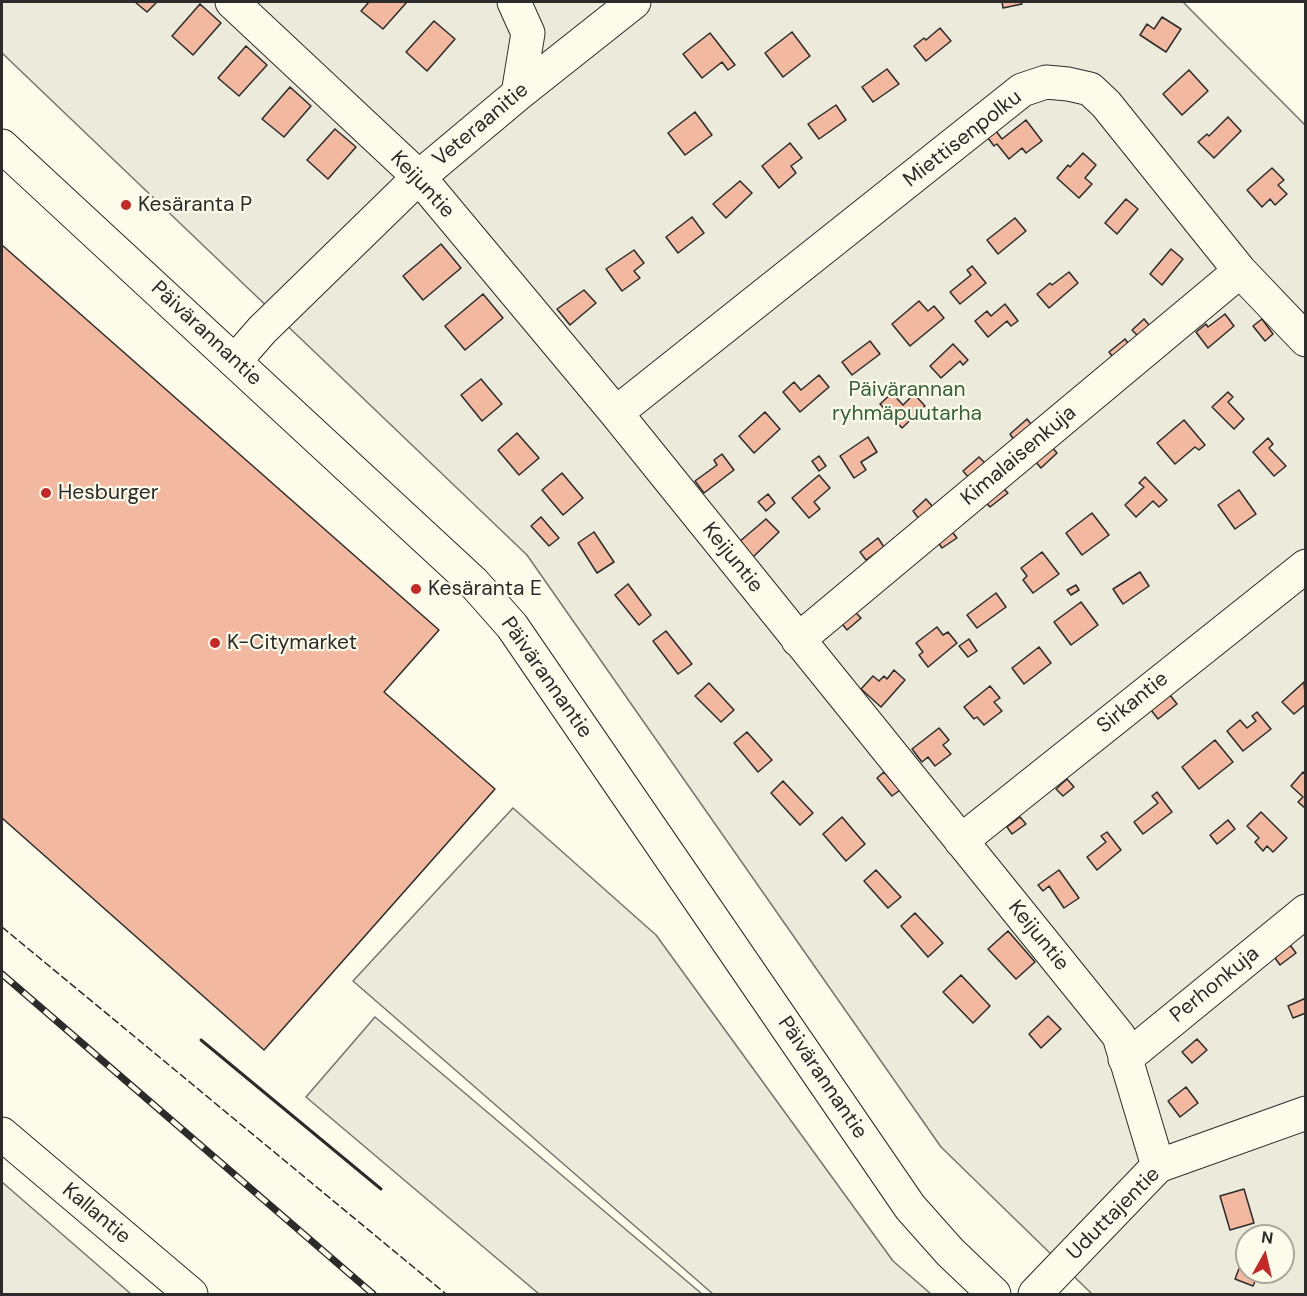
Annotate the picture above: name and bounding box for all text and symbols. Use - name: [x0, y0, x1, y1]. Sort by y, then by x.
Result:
- street label: Veteraanitie: [428, 78, 534, 172]
- street label: Miettisenpolku: [899, 85, 1027, 193]
- street label: Keijuntie: [385, 146, 459, 224]
- place label: Kesäranta P: [138, 192, 252, 218]
- marker: Kesäranta P: [119, 198, 133, 212]
- street label: Päivärannantie: [145, 276, 267, 392]
- park label: Päivärannan ryhmäpuutarha: [832, 377, 982, 427]
- street label: Kimalaisenkuja: [956, 401, 1082, 511]
- place label: Hesburger: [58, 480, 158, 506]
- marker: Hesburger: [39, 486, 53, 500]
- street label: Keijuntie: [696, 518, 768, 598]
- place label: Kesäranta E: [428, 576, 542, 602]
- marker: Kesäranta E: [409, 582, 423, 596]
- street label: Päivärannantie: [495, 613, 597, 743]
- place label: K-Citymarket: [227, 630, 357, 656]
- marker: K-Citymarket: [208, 636, 222, 650]
- street label: Sirkantie: [1092, 667, 1174, 739]
- street label: Keijuntie: [1002, 896, 1074, 976]
- street label: Perhonkuja: [1165, 942, 1265, 1028]
- street label: Päivärannantie: [772, 1012, 872, 1144]
- street label: Uduttajentie: [1062, 1162, 1166, 1266]
- street label: Kallantie: [57, 1178, 135, 1250]
- north arrow: [1235, 1224, 1295, 1284]
- text: N: [1260, 1226, 1275, 1249]

